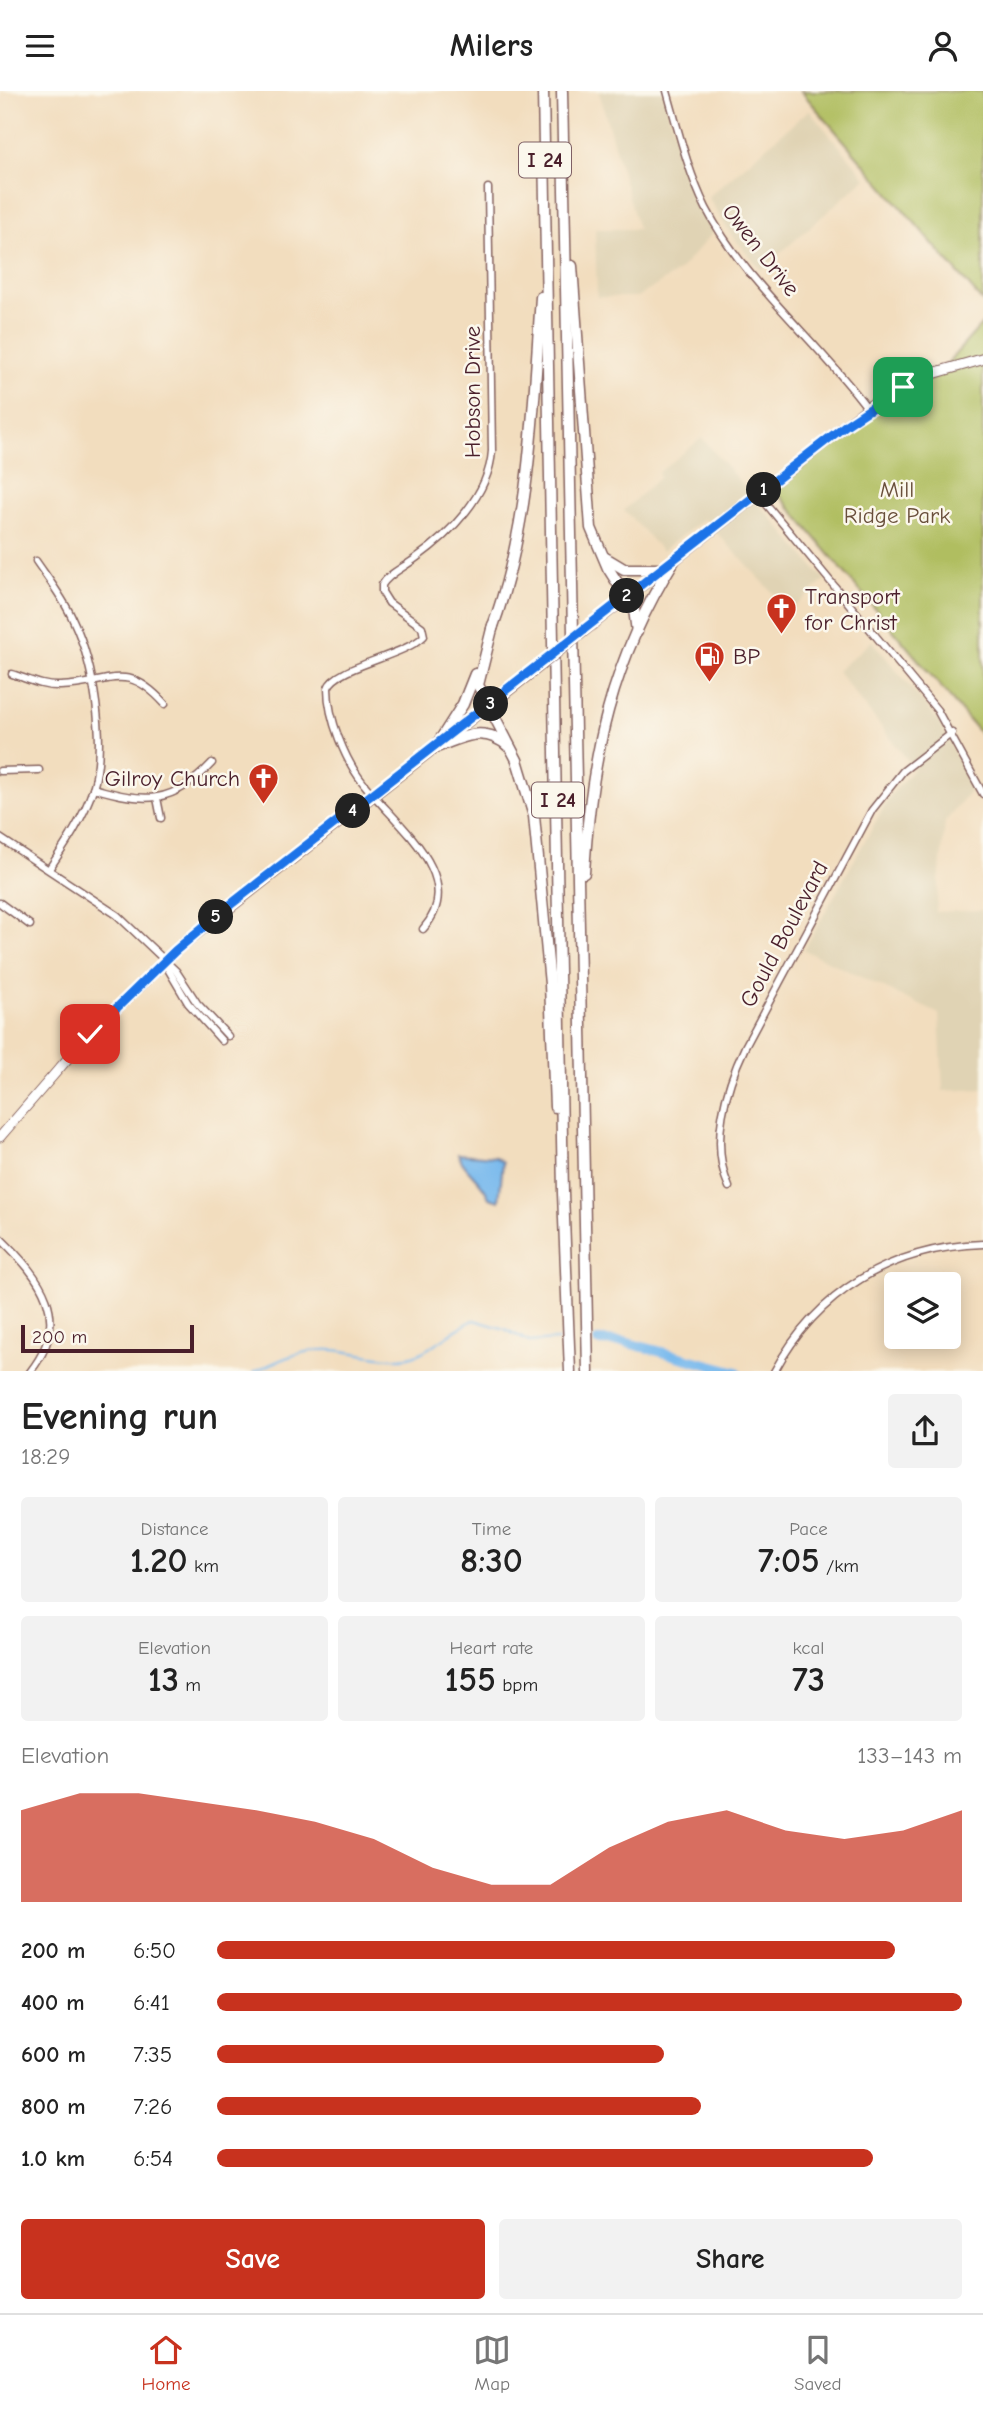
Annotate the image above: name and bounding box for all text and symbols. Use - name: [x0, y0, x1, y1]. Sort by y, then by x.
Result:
- icon: menu: [21, 27, 59, 65]
- text: Milers: [450, 27, 533, 64]
- icon: person: [924, 27, 962, 65]
- road number: I 24: [519, 143, 571, 177]
- street label: Owen Drive: [717, 199, 805, 301]
- street label: Hobson Drive: [459, 326, 486, 458]
- pin: [873, 357, 933, 417]
- icon: arrive: [884, 368, 922, 406]
- pin: 1: [746, 473, 782, 507]
- park label: Mill Ridge Park: [844, 476, 950, 529]
- text: 1: [760, 478, 767, 500]
- pin: 2: [610, 579, 644, 613]
- place label: Transport for Christ: [804, 583, 901, 636]
- text: 2: [622, 584, 631, 606]
- church icon: Transport for Christ: [765, 592, 799, 636]
- fuel station icon: BP: [693, 639, 727, 683]
- place label: BP: [733, 643, 760, 670]
- pin: 3: [474, 687, 508, 721]
- text: 3: [486, 692, 495, 714]
- church icon: Gilroy Church: [246, 761, 280, 805]
- place label: Gilroy Church: [104, 765, 240, 792]
- road number: I 24: [532, 783, 584, 817]
- pin: 4: [336, 793, 370, 829]
- text: 4: [348, 799, 357, 821]
- street label: Gould Boulevard: [734, 856, 834, 1012]
- pin: 5: [198, 899, 234, 935]
- text: 5: [210, 905, 221, 927]
- pin: [60, 1004, 120, 1064]
- icon: check: [71, 1015, 109, 1053]
- map controls: [884, 1272, 961, 1349]
- button: layers: [884, 1272, 961, 1349]
- scale bar: [21, 1323, 194, 1354]
- text: 200 m: [32, 1326, 87, 1348]
- button: share: [888, 1394, 962, 1468]
- text: Evening run: [21, 1395, 218, 1439]
- text: 18:29: [21, 1443, 70, 1470]
- text: Distance: [140, 1518, 209, 1540]
- text: Time: [472, 1518, 511, 1540]
- text: Pace: [789, 1518, 828, 1540]
- text: 1.20: [130, 1540, 188, 1581]
- text: 8:30: [460, 1540, 523, 1581]
- text: 7:05: [758, 1540, 820, 1581]
- text: km: [188, 1555, 219, 1577]
- text: /km: [820, 1555, 859, 1577]
- text: Elevation: [138, 1637, 211, 1659]
- text: Heart rate: [450, 1637, 533, 1659]
- text: kcal: [793, 1637, 824, 1659]
- text: 13: [148, 1659, 179, 1700]
- text: 155: [445, 1659, 496, 1700]
- text: 73: [792, 1659, 825, 1700]
- text: m: [179, 1674, 201, 1696]
- text: bpm: [496, 1674, 538, 1696]
- text: Elevation: [21, 1742, 109, 1769]
- text: 133–143 m: [857, 1742, 962, 1769]
- text: 200 m: [21, 1937, 85, 1964]
- text: 6:50: [133, 1937, 176, 1964]
- text: 400 m: [21, 1989, 85, 2016]
- text: 6:41: [133, 1989, 170, 2016]
- text: 600 m: [21, 2041, 86, 2068]
- text: 7:35: [133, 2041, 172, 2068]
- text: 800 m: [21, 2093, 86, 2120]
- text: 7:26: [133, 2093, 173, 2120]
- text: 1.0 km: [21, 2145, 85, 2172]
- text: 6:54: [133, 2145, 173, 2172]
- button: Save: [21, 2219, 485, 2299]
- button: Share: [499, 2219, 962, 2299]
- tab: Home: [141, 2331, 190, 2395]
- tab: Map: [473, 2331, 511, 2395]
- tab: Saved: [794, 2331, 842, 2395]

